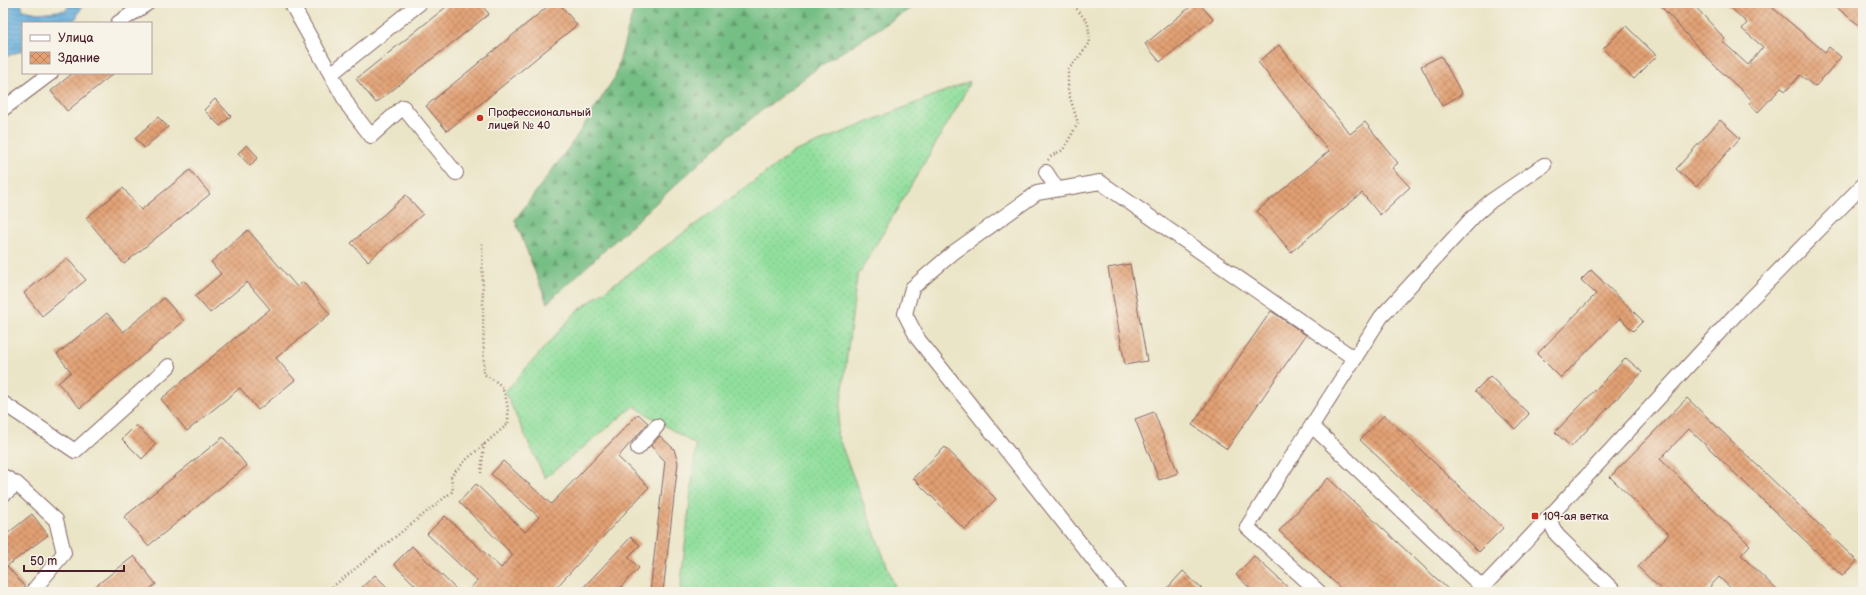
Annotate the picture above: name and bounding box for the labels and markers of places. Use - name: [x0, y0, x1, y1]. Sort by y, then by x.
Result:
- place label: Профессиональный лицей № 40: [488, 106, 591, 132]
- marker: Профессиональный лицей № 40: [475, 113, 485, 123]
- place label: 109-ая ветка: [1543, 510, 1609, 523]
- marker: 109-ая ветка: [1530, 511, 1540, 521]

